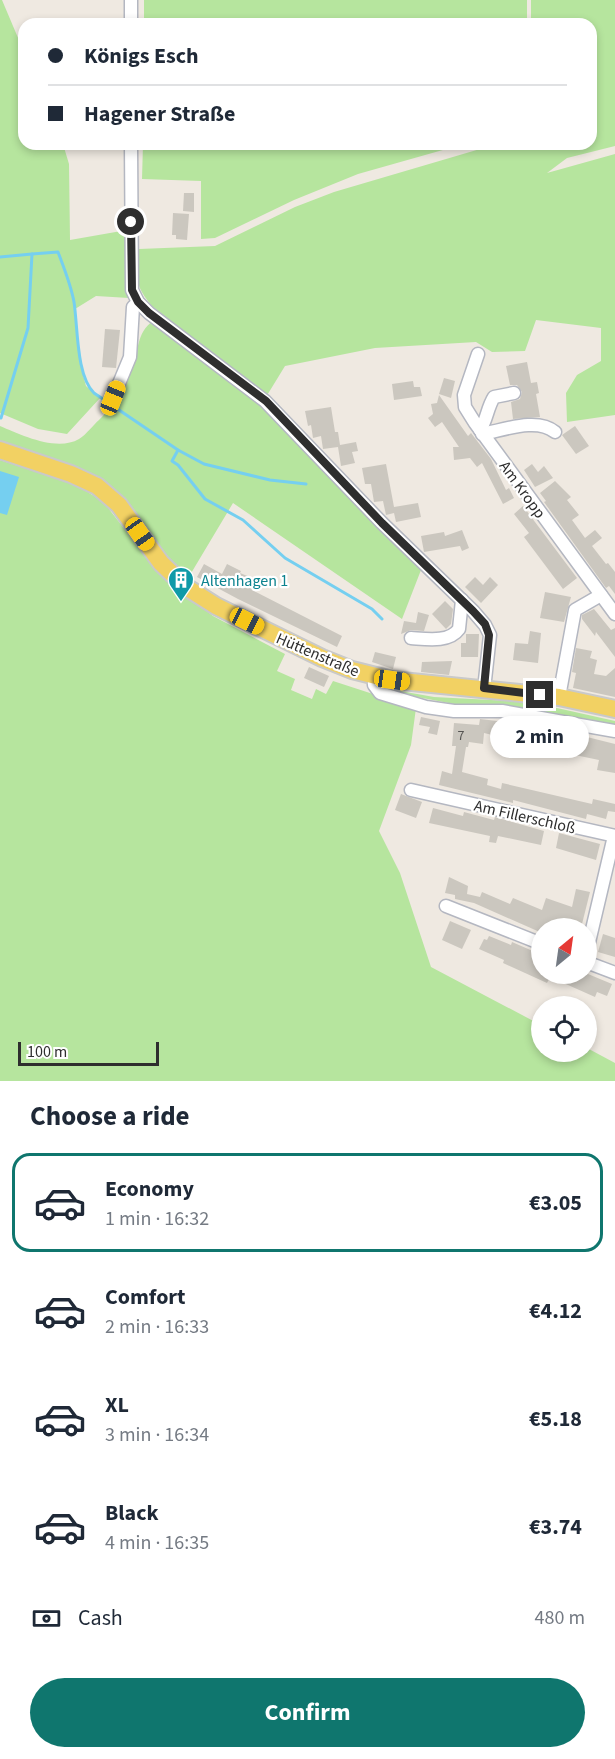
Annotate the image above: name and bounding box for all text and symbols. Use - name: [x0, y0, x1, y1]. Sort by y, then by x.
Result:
- text: Königs Esch: [84, 40, 199, 72]
- text: Hagener Straße: [84, 98, 235, 130]
- route start: [117, 208, 144, 235]
- car: [98, 378, 128, 418]
- street label: Am Kropp: [494, 456, 551, 523]
- car: [122, 514, 158, 554]
- building icon: Altenhagen 1: [166, 565, 196, 603]
- place label: Altenhagen 1: [201, 570, 288, 592]
- car: [227, 605, 267, 637]
- street label: Hüttenstraße: [273, 628, 363, 682]
- car: [373, 669, 411, 691]
- route end: [526, 681, 553, 708]
- callout: 2 min: [490, 716, 590, 758]
- text: 2 min: [515, 723, 564, 751]
- house number: 7: [458, 726, 465, 746]
- street label: Am Fillerschloß: [472, 795, 578, 839]
- north arrow: [531, 918, 597, 984]
- map controls: [531, 918, 597, 1062]
- button: locate: [531, 996, 597, 1062]
- scale bar: [18, 1039, 159, 1066]
- text: 100 m: [27, 1041, 67, 1063]
- text: Choose a ride: [30, 1097, 190, 1136]
- text: Economy: [105, 1173, 194, 1205]
- icon: car: [33, 1176, 87, 1230]
- text: €3.05: [529, 1187, 582, 1219]
- text: 1 min · 16:32: [105, 1205, 209, 1233]
- text: Comfort: [105, 1281, 186, 1313]
- icon: car: [33, 1284, 87, 1338]
- text: €4.12: [529, 1295, 582, 1327]
- text: 2 min · 16:33: [105, 1313, 209, 1341]
- text: XL: [105, 1389, 129, 1421]
- icon: car: [33, 1392, 87, 1446]
- text: €5.18: [529, 1403, 582, 1435]
- text: 3 min · 16:34: [105, 1421, 209, 1449]
- text: Black: [105, 1497, 159, 1529]
- icon: car: [33, 1500, 87, 1554]
- text: €3.74: [529, 1511, 582, 1543]
- text: 4 min · 16:35: [105, 1529, 209, 1557]
- icon: cash: [30, 1602, 63, 1635]
- text: Cash: [78, 1602, 123, 1634]
- text: 480 m: [535, 1604, 585, 1632]
- button: Confirm: [30, 1678, 585, 1747]

